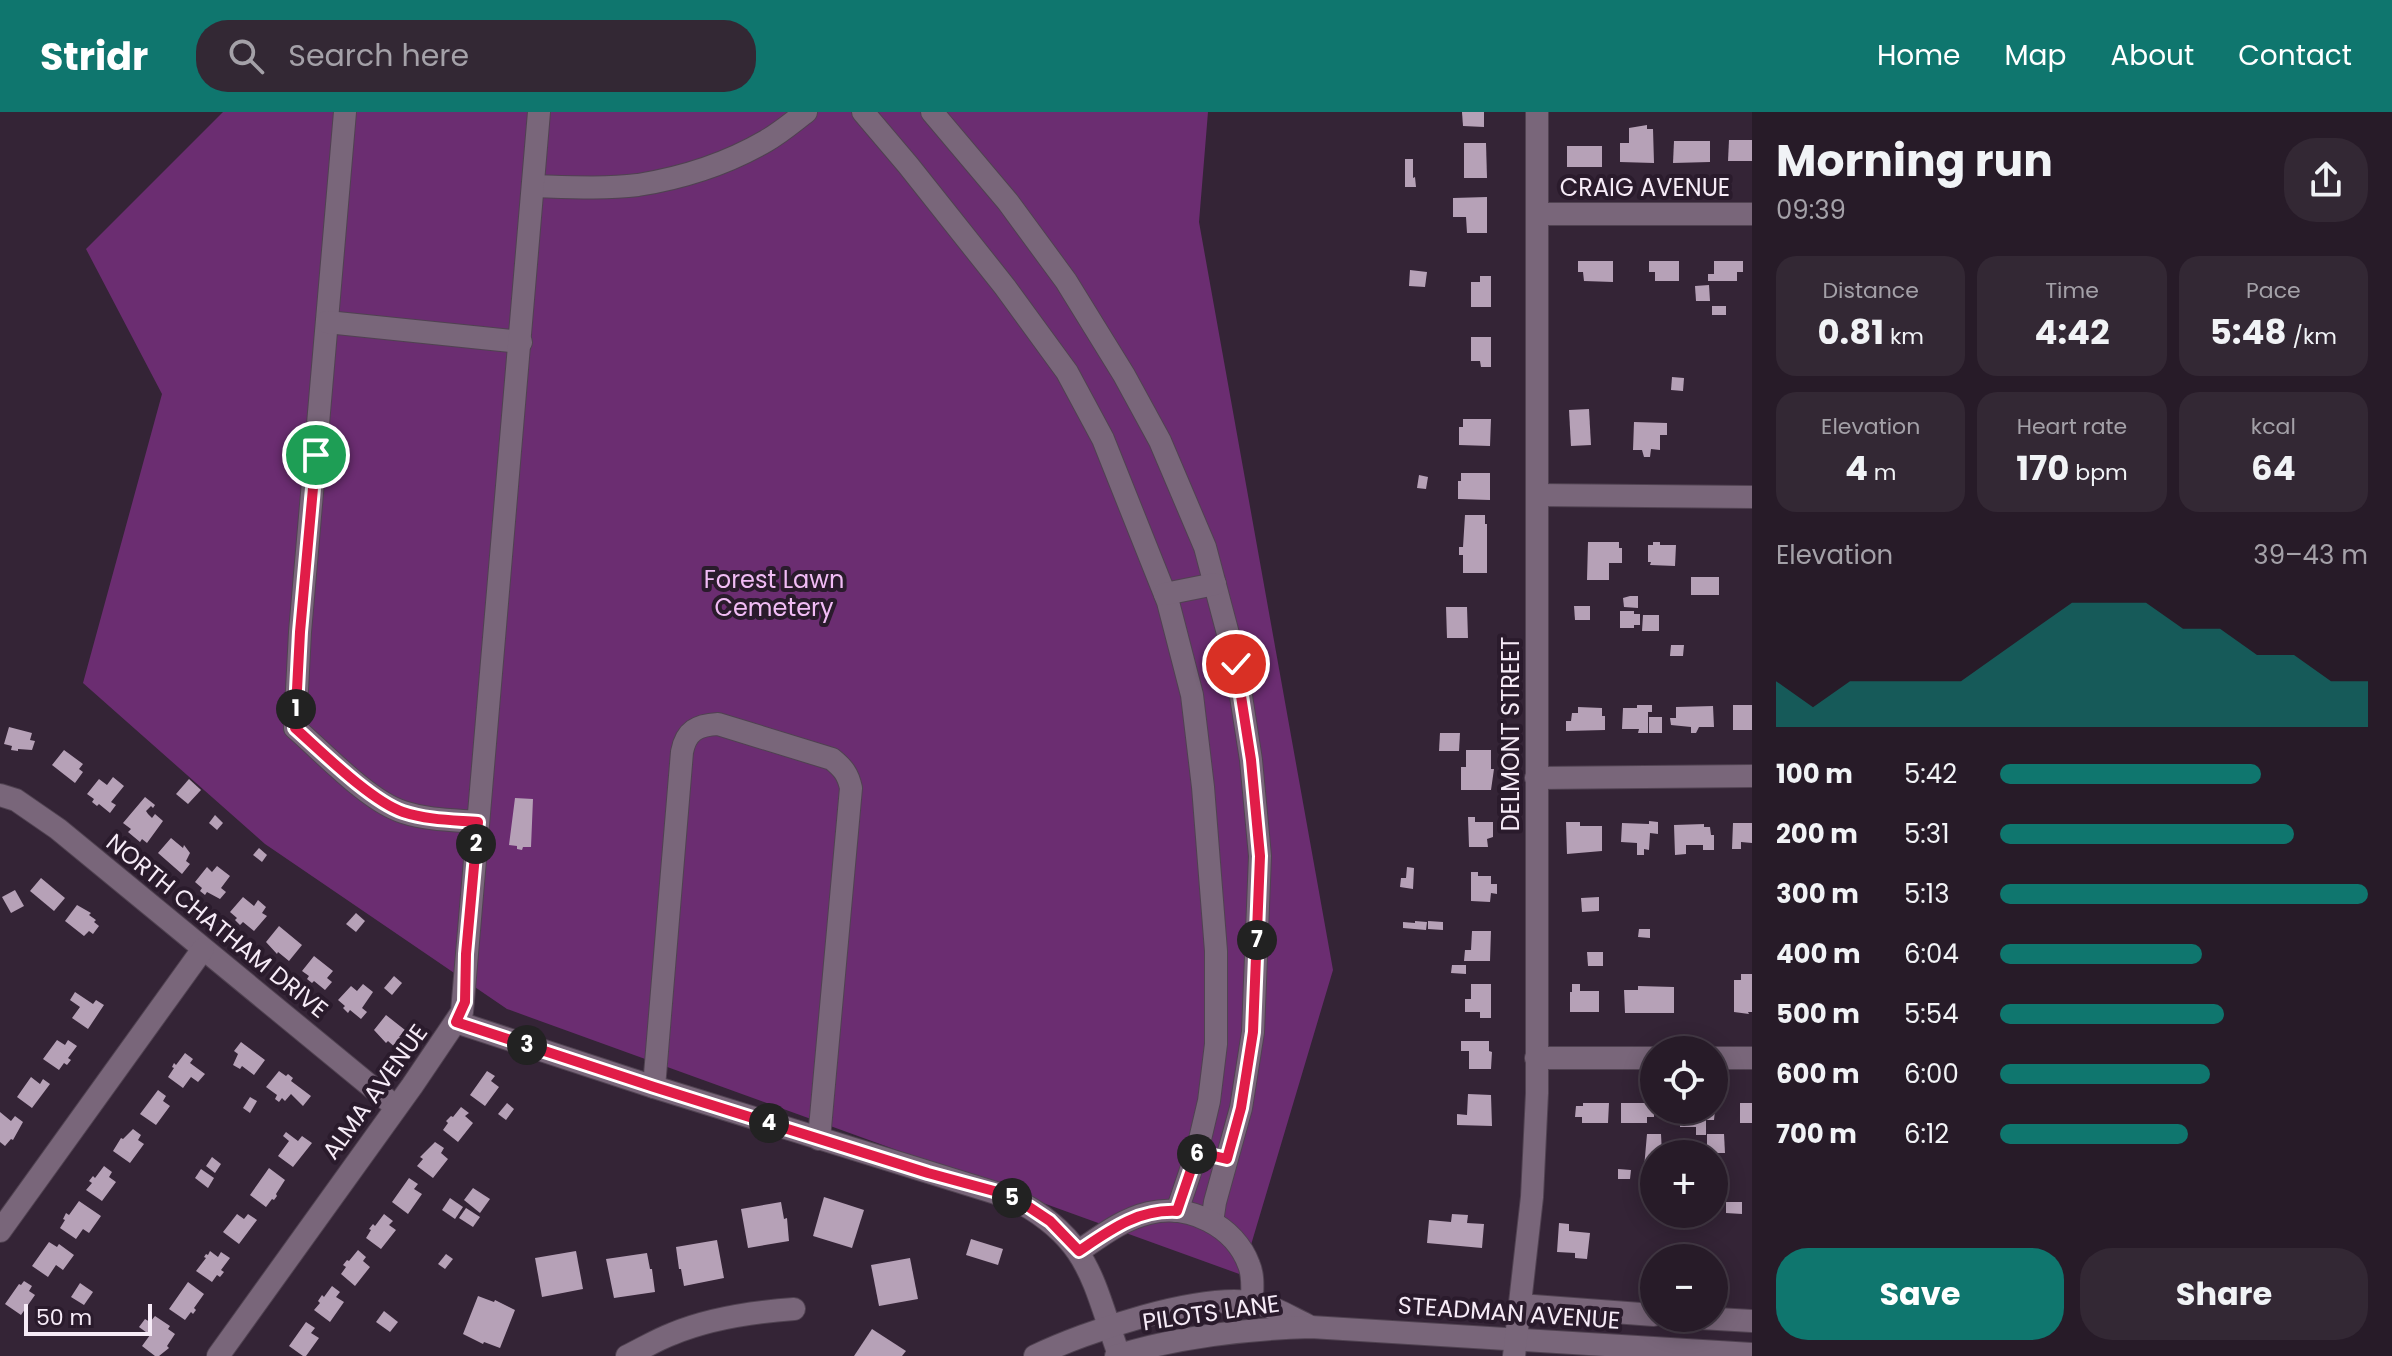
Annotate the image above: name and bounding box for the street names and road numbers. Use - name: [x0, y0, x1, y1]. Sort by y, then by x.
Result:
- street label: CRAIG AVENUE: [1560, 171, 1730, 204]
- street label: DELMONT STREET: [1494, 637, 1527, 831]
- street label: NORTH CHATHAM DRIVE: [99, 826, 335, 1025]
- street label: ALMA AVENUE: [314, 1017, 435, 1166]
- street label: PILOTS LANE: [1140, 1287, 1282, 1338]
- street label: STEADMAN AVENUE: [1397, 1288, 1621, 1337]

